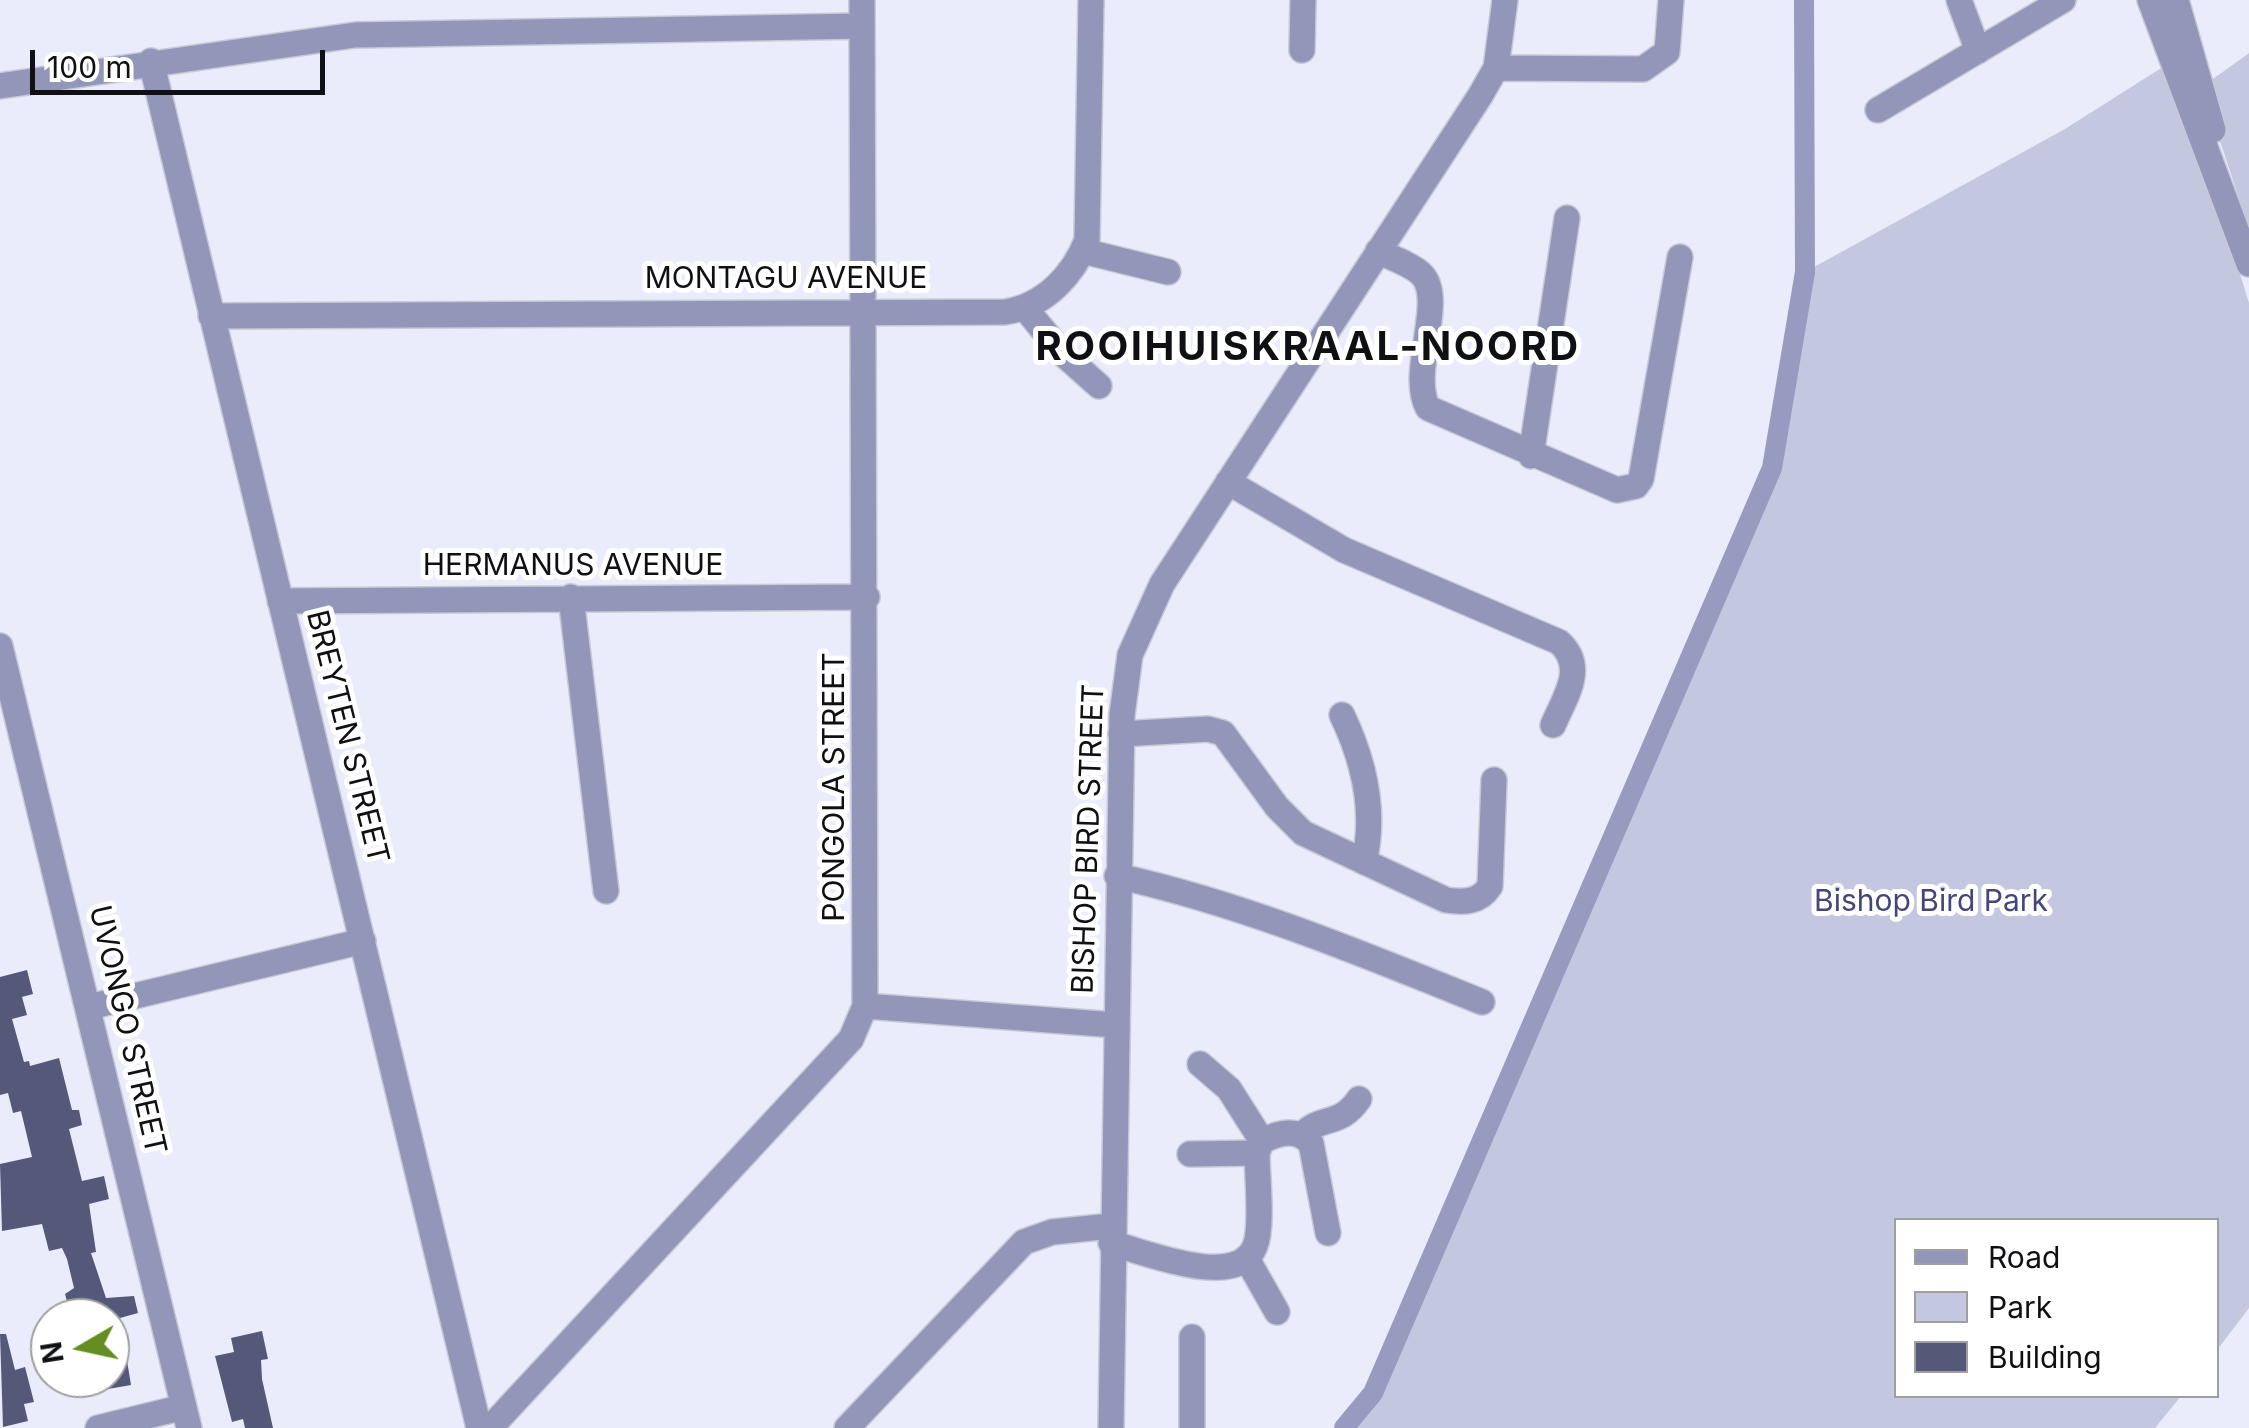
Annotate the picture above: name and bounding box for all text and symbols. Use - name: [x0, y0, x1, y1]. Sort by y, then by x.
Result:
- scale bar: [35, 30, 330, 92]
- text: 100 m: [47, 49, 132, 85]
- street label: MONTAGU AVENUE: [645, 261, 927, 297]
- district label: ROOIHUISKRAAL-NOORD: [1036, 324, 1580, 372]
- street label: HERMANUS AVENUE: [423, 548, 723, 584]
- street label: BREYTEN STREET: [298, 607, 396, 867]
- street label: PONGOLA STREET: [817, 652, 853, 922]
- street label: BISHOP BIRD STREET: [1066, 683, 1112, 995]
- park label: Bishop Bird Park: [1814, 884, 2048, 920]
- street label: UVONGO STREET: [81, 902, 173, 1158]
- legend: [1894, 1218, 2219, 1398]
- text: Road: [1988, 1239, 2060, 1275]
- text: Park: [1988, 1289, 2052, 1325]
- north arrow: [30, 1298, 130, 1398]
- text: N: [34, 1339, 71, 1366]
- text: Building: [1988, 1339, 2102, 1375]

